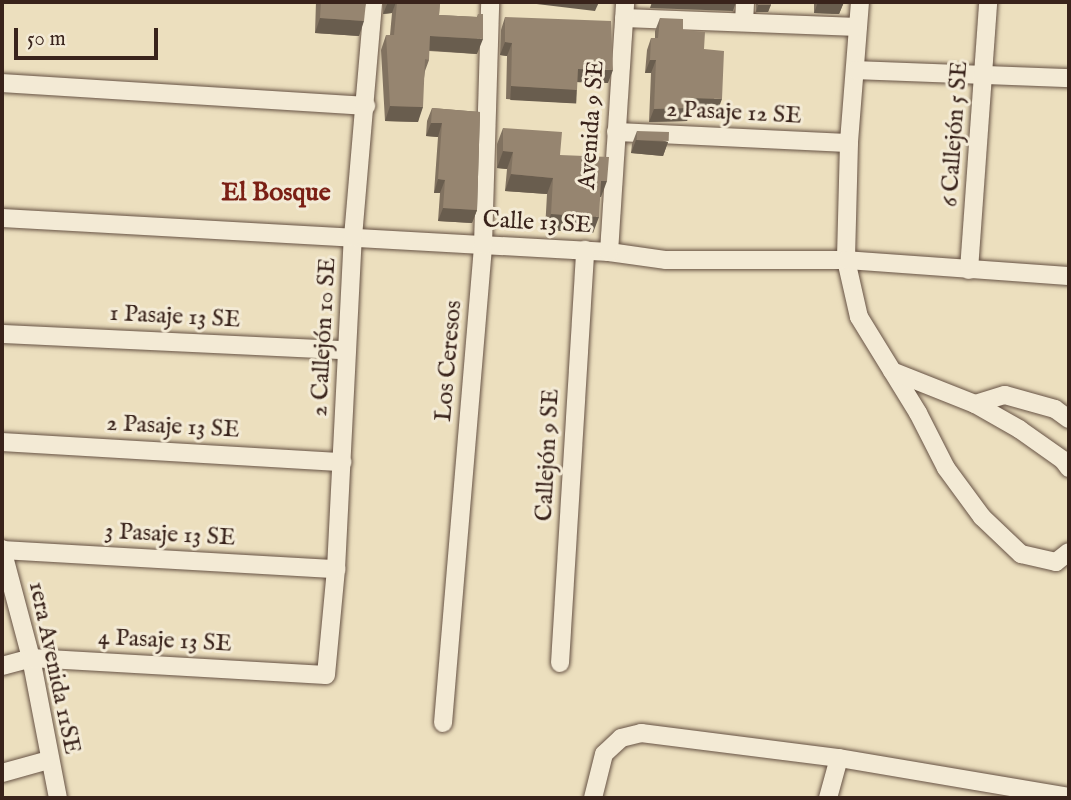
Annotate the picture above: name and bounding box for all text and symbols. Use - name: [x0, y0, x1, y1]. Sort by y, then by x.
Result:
- scale bar: [18, 14, 161, 58]
- text: 50 m: [27, 26, 66, 53]
- street label: Avenida 9 SE: [573, 59, 611, 191]
- street label: 6 Callejón 5 SE: [936, 60, 974, 208]
- street label: 2 Pasaje 12 SE: [665, 95, 803, 131]
- district label: El Bosque: [221, 177, 331, 209]
- street label: Calle 13 SE: [482, 206, 592, 240]
- street label: 2 Callejón 10 SE: [305, 257, 343, 417]
- street label: 1 Pasaje 13 SE: [109, 299, 241, 335]
- street label: Los Ceresos: [429, 299, 469, 423]
- street label: Callejón 9 SE: [530, 388, 566, 522]
- street label: 2 Pasaje 13 SE: [106, 409, 240, 445]
- street label: 3 Pasaje 13 SE: [104, 517, 236, 553]
- street label: 1era Avenida 11SE: [22, 579, 86, 757]
- street label: 4 Pasaje 13 SE: [97, 623, 233, 659]

